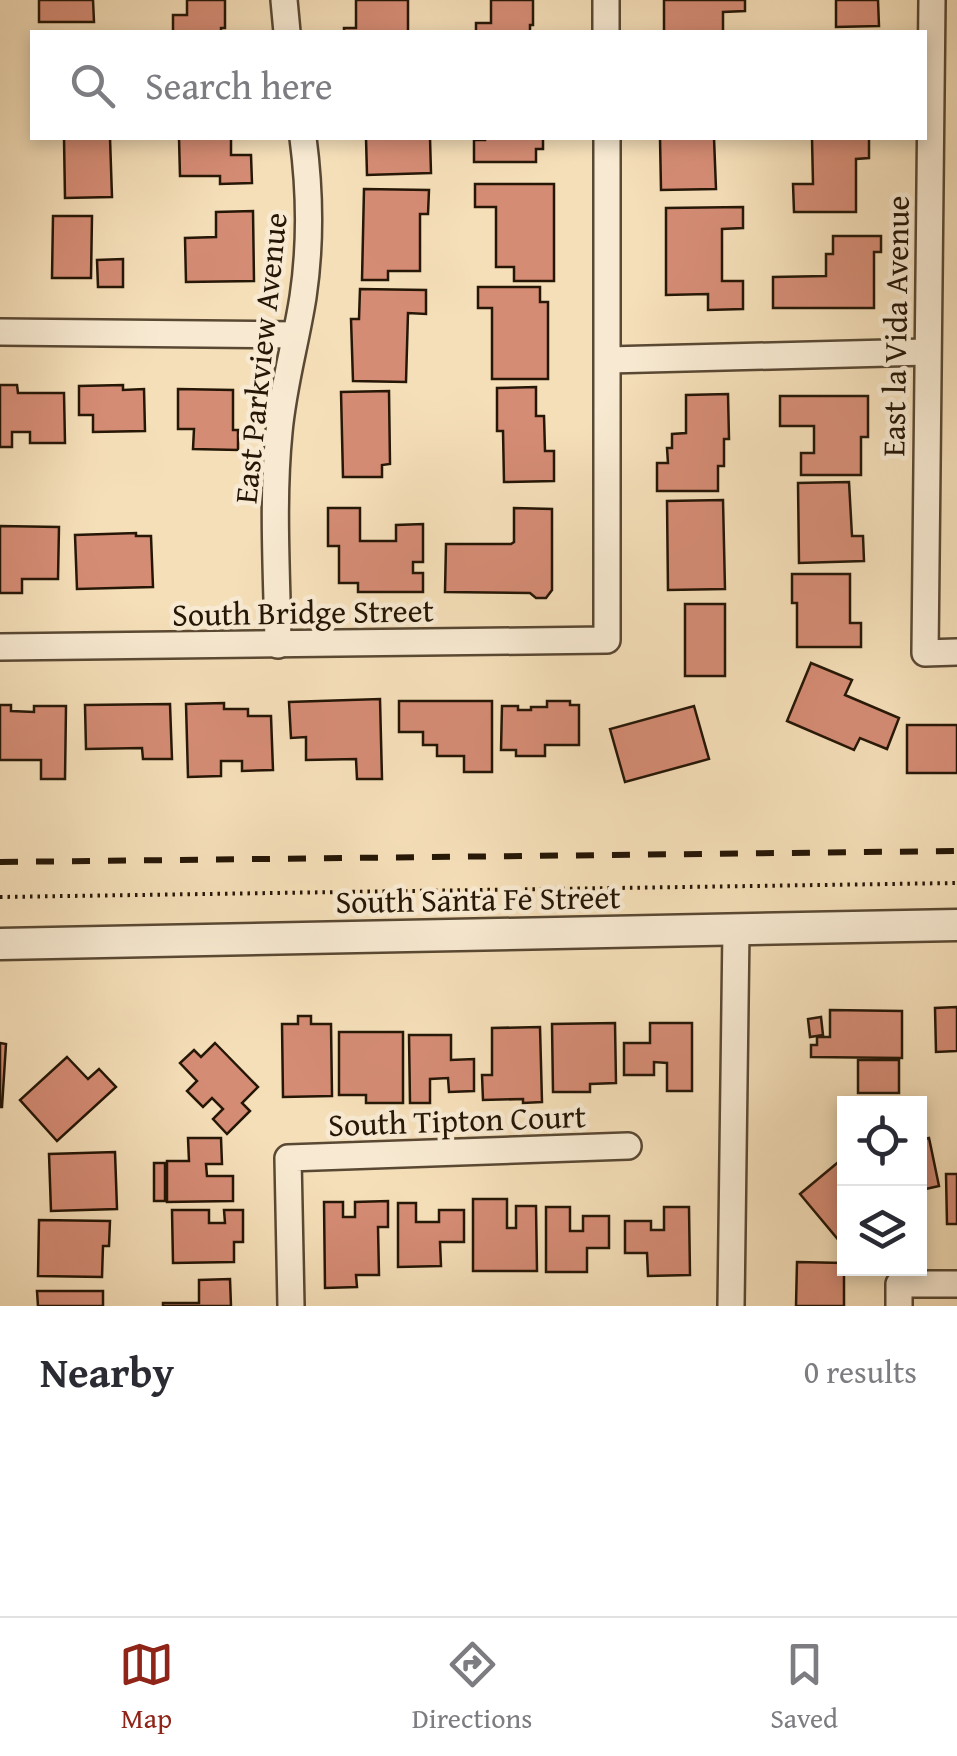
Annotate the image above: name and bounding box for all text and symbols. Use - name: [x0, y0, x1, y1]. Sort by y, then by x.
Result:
- search box: [30, 30, 927, 140]
- text: Search here: [145, 57, 333, 113]
- icon: search: [65, 58, 120, 113]
- street label: East la Vida Avenue: [869, 195, 921, 457]
- street label: East Parkview Avenue: [221, 210, 299, 506]
- street label: South Bridge Street: [172, 586, 434, 638]
- street label: South Santa Fe Street: [335, 873, 621, 925]
- street label: South Tipton Court: [327, 1092, 587, 1148]
- map controls: [837, 1096, 927, 1276]
- button: locate: [837, 1096, 927, 1186]
- button: layers: [837, 1186, 927, 1276]
- text: Nearby: [40, 1341, 174, 1402]
- text: 0 results: [804, 1348, 917, 1395]
- tab: Map: [119, 1637, 174, 1738]
- tab: Directions: [412, 1637, 532, 1738]
- tab: Saved: [770, 1637, 838, 1738]

